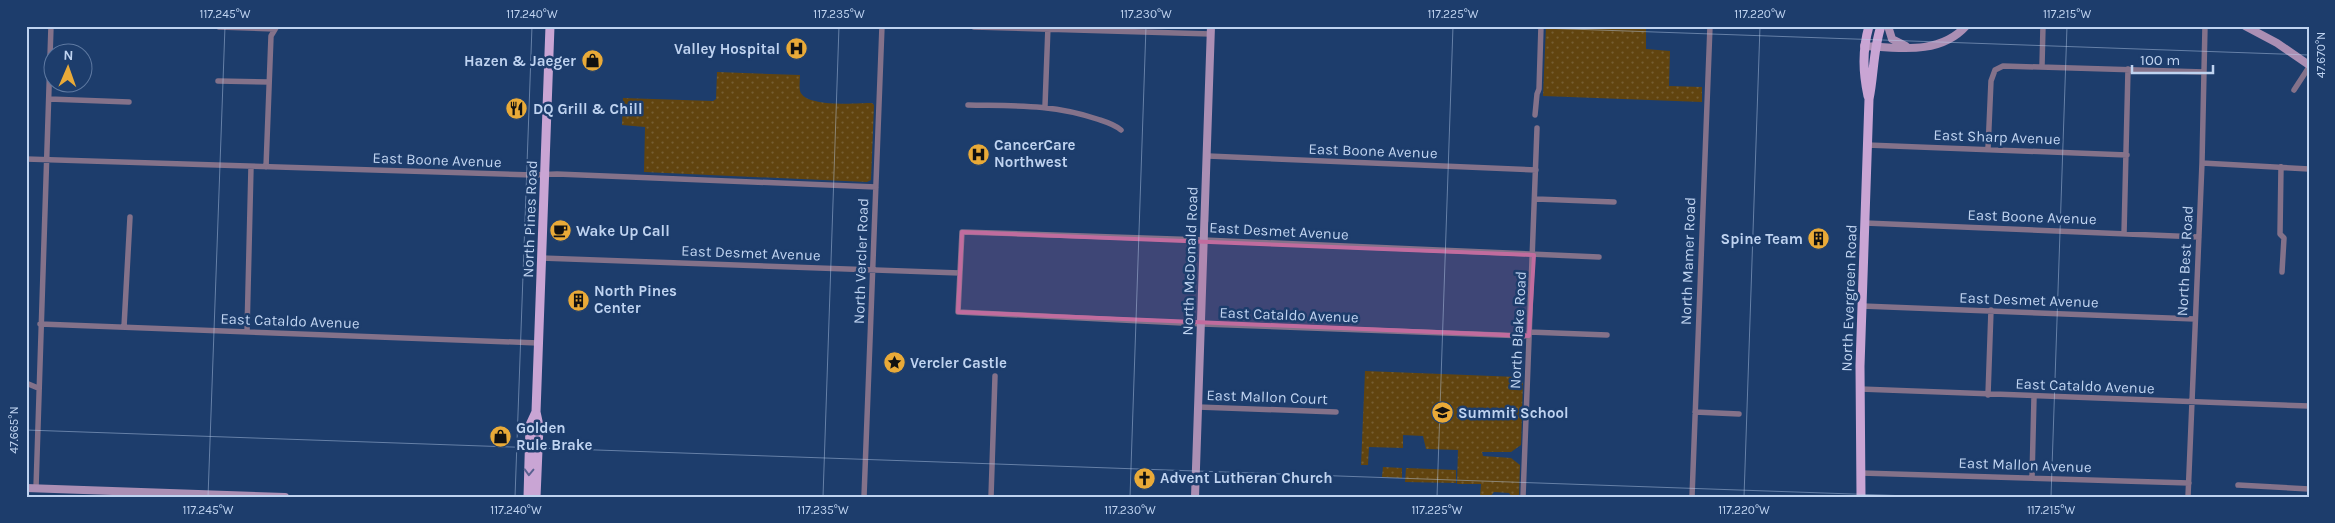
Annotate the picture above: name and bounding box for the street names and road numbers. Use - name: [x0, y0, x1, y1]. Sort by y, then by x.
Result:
- street label: East Sharp Avenue: [1933, 126, 2061, 148]
- street label: East Boone Avenue: [1308, 140, 1438, 162]
- street label: East Boone Avenue: [372, 149, 502, 171]
- street label: North Pines Road: [519, 160, 541, 278]
- street label: North McDonald Road: [1178, 186, 1202, 336]
- street label: North Mamer Road: [1677, 197, 1699, 325]
- street label: North Vercler Road: [850, 198, 872, 324]
- street label: North Best Road: [2173, 205, 2197, 317]
- street label: East Boone Avenue: [1967, 206, 2097, 228]
- street label: East Desmet Avenue: [1209, 218, 1349, 244]
- street label: North Evergreen Road: [1837, 224, 1861, 372]
- street label: East Desmet Avenue: [681, 242, 821, 264]
- street label: North Blake Road: [1506, 271, 1530, 389]
- street label: East Desmet Avenue: [1959, 289, 2099, 311]
- street label: East Cataldo Avenue: [1219, 304, 1359, 326]
- street label: East Cataldo Avenue: [220, 310, 360, 332]
- street label: East Cataldo Avenue: [2015, 375, 2155, 397]
- street label: East Mallon Court: [1206, 386, 1328, 408]
- street label: East Mallon Avenue: [1958, 454, 2092, 476]

